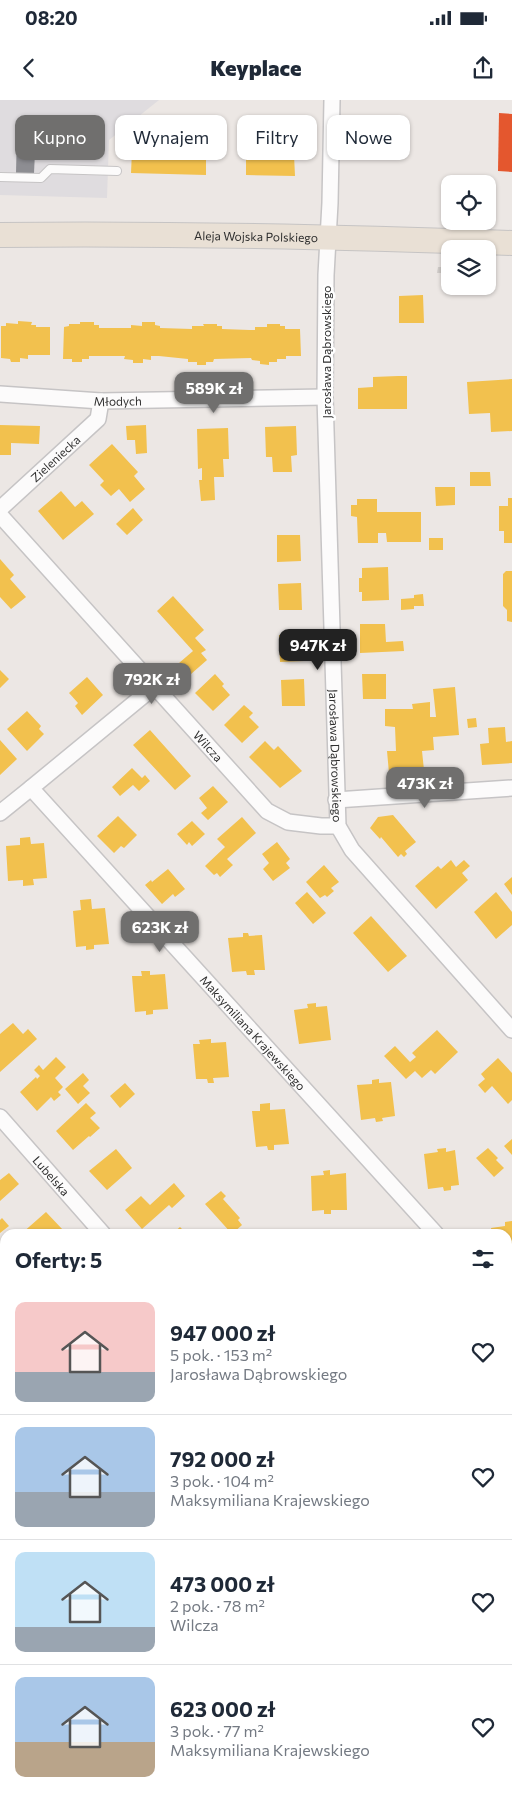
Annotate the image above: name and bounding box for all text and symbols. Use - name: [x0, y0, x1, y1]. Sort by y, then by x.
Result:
- text: 08:20: [25, 6, 78, 29]
- icon: back: [15, 54, 43, 82]
- text: Keyplace: [210, 54, 302, 81]
- icon: share: [469, 54, 497, 82]
- chip: Kupno: [15, 115, 105, 160]
- chip: Wynajem: [115, 115, 227, 160]
- chip: Filtry: [237, 115, 317, 160]
- chip: Nowe: [327, 115, 410, 160]
- map controls: [441, 175, 496, 295]
- button: locate: [441, 175, 496, 230]
- street label: Aleja Wojska Polskiego: [194, 228, 318, 244]
- button: layers: [441, 240, 496, 295]
- street label: Jarosława Dąbrowskiego: [319, 286, 334, 418]
- pin: 589K zł: [168, 372, 260, 414]
- text: 589K zł: [185, 378, 243, 397]
- street label: Młodych: [93, 393, 142, 408]
- street label: Zieleniecka: [28, 432, 83, 484]
- pin: 947K zł: [272, 628, 364, 671]
- text: 947K zł: [290, 635, 346, 654]
- pin: 792K zł: [106, 662, 198, 705]
- text: 792K zł: [124, 669, 180, 688]
- street label: Jarosława Dąbrowskiego: [326, 689, 345, 822]
- street label: Wilcza: [191, 728, 226, 764]
- pin: 473K zł: [379, 766, 471, 809]
- text: 473K zł: [397, 773, 453, 792]
- pin: 623K zł: [114, 910, 206, 953]
- text: 623K zł: [132, 917, 188, 936]
- street label: Maksymiliana Krajewskiego: [198, 972, 309, 1093]
- street label: Lubelska: [30, 1153, 73, 1198]
- icon: filters: [469, 1245, 497, 1273]
- text: Oferty: 5: [15, 1247, 102, 1272]
- text: 947 000 zł: [170, 1320, 275, 1345]
- icon: home: [55, 1322, 115, 1382]
- icon: heart: [469, 1338, 497, 1366]
- text: 5 pok. · 153 m²: [170, 1345, 272, 1364]
- text: Jarosława Dąbrowskiego: [170, 1364, 347, 1383]
- text: 792 000 zł: [170, 1446, 274, 1471]
- icon: home: [55, 1447, 115, 1507]
- icon: heart: [469, 1463, 497, 1491]
- text: 3 pok. · 104 m²: [170, 1471, 274, 1490]
- text: Maksymiliana Krajewskiego: [170, 1490, 370, 1509]
- text: 473 000 zł: [170, 1571, 274, 1596]
- icon: home: [55, 1572, 115, 1632]
- icon: heart: [469, 1588, 497, 1616]
- text: 2 pok. · 78 m²: [170, 1596, 265, 1615]
- text: Wilcza: [170, 1615, 219, 1634]
- text: 623 000 zł: [170, 1696, 275, 1721]
- icon: home: [55, 1697, 115, 1757]
- icon: heart: [469, 1713, 497, 1741]
- text: 3 pok. · 77 m²: [170, 1721, 264, 1740]
- text: Maksymiliana Krajewskiego: [170, 1740, 370, 1759]

